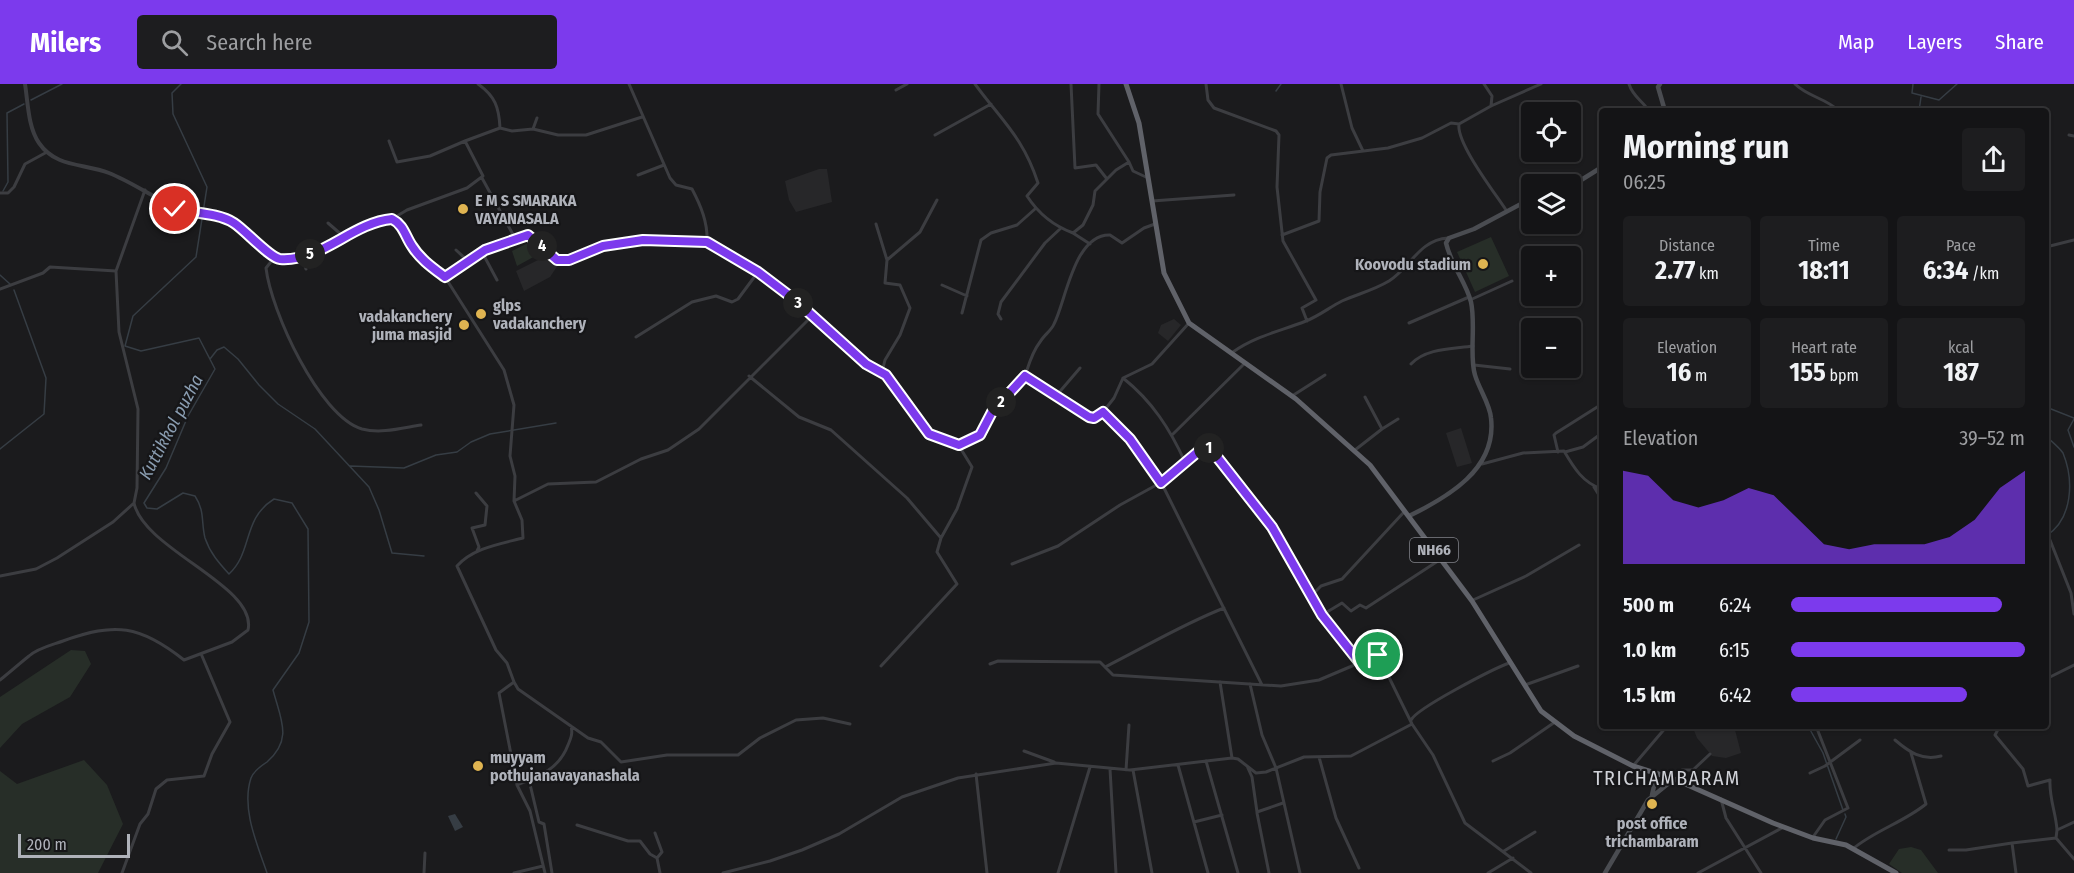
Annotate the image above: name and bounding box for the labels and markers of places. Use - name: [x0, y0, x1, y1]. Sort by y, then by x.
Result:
- pin: [149, 183, 200, 234]
- place label: E M S SMARAKA VAYANASALA: [474, 191, 577, 228]
- marker: E M S SMARAKA VAYANASALA: [456, 202, 470, 216]
- pin: 4: [527, 231, 557, 261]
- pin: 5: [295, 239, 325, 269]
- place label: Koovodu stadium: [1355, 255, 1471, 274]
- marker: Koovodu stadium: [1476, 257, 1490, 271]
- pin: 3: [783, 288, 813, 318]
- place label: glps vadakanchery: [492, 296, 586, 333]
- place label: vadakanchery juma masjid: [358, 307, 452, 344]
- marker: glps vadakanchery: [474, 307, 488, 321]
- marker: vadakanchery juma masjid: [457, 318, 471, 332]
- pin: 2: [986, 387, 1016, 417]
- pin: 1: [1194, 433, 1224, 463]
- pin: [1352, 629, 1403, 680]
- place label: muyyam pothujanavayanashala: [490, 748, 640, 785]
- marker: muyyam pothujanavayanashala: [471, 759, 485, 773]
- marker: post office trichambaram: [1645, 797, 1659, 811]
- place label: post office trichambaram: [1605, 814, 1699, 851]

